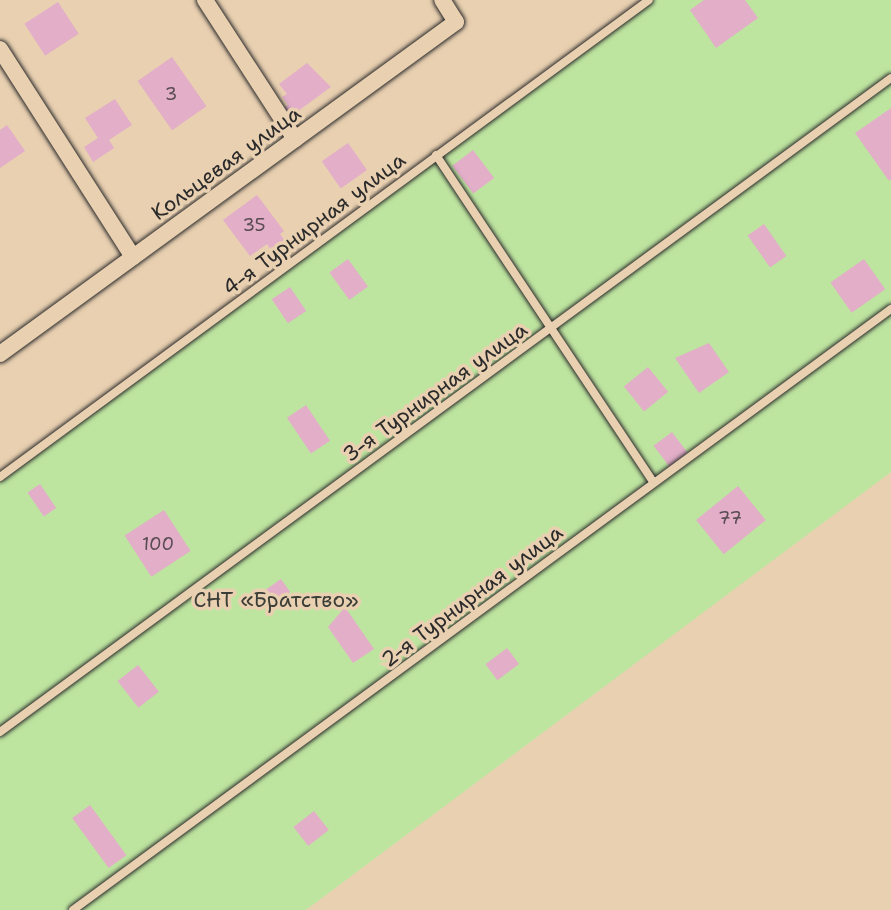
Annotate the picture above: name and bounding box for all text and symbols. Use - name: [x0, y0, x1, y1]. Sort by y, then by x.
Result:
- house number: 3: [165, 83, 177, 105]
- street label: Кольцевая улица: [146, 100, 306, 226]
- street label: 4-я Турнирная улица: [218, 147, 410, 301]
- house number: 35: [242, 214, 266, 236]
- street label: 3-я Турнирная улица: [338, 317, 532, 467]
- house number: 77: [718, 507, 742, 529]
- street label: 2-я Турнирная улица: [376, 520, 568, 672]
- house number: 100: [142, 533, 174, 555]
- park label: СНТ «Братство»: [194, 587, 358, 613]

